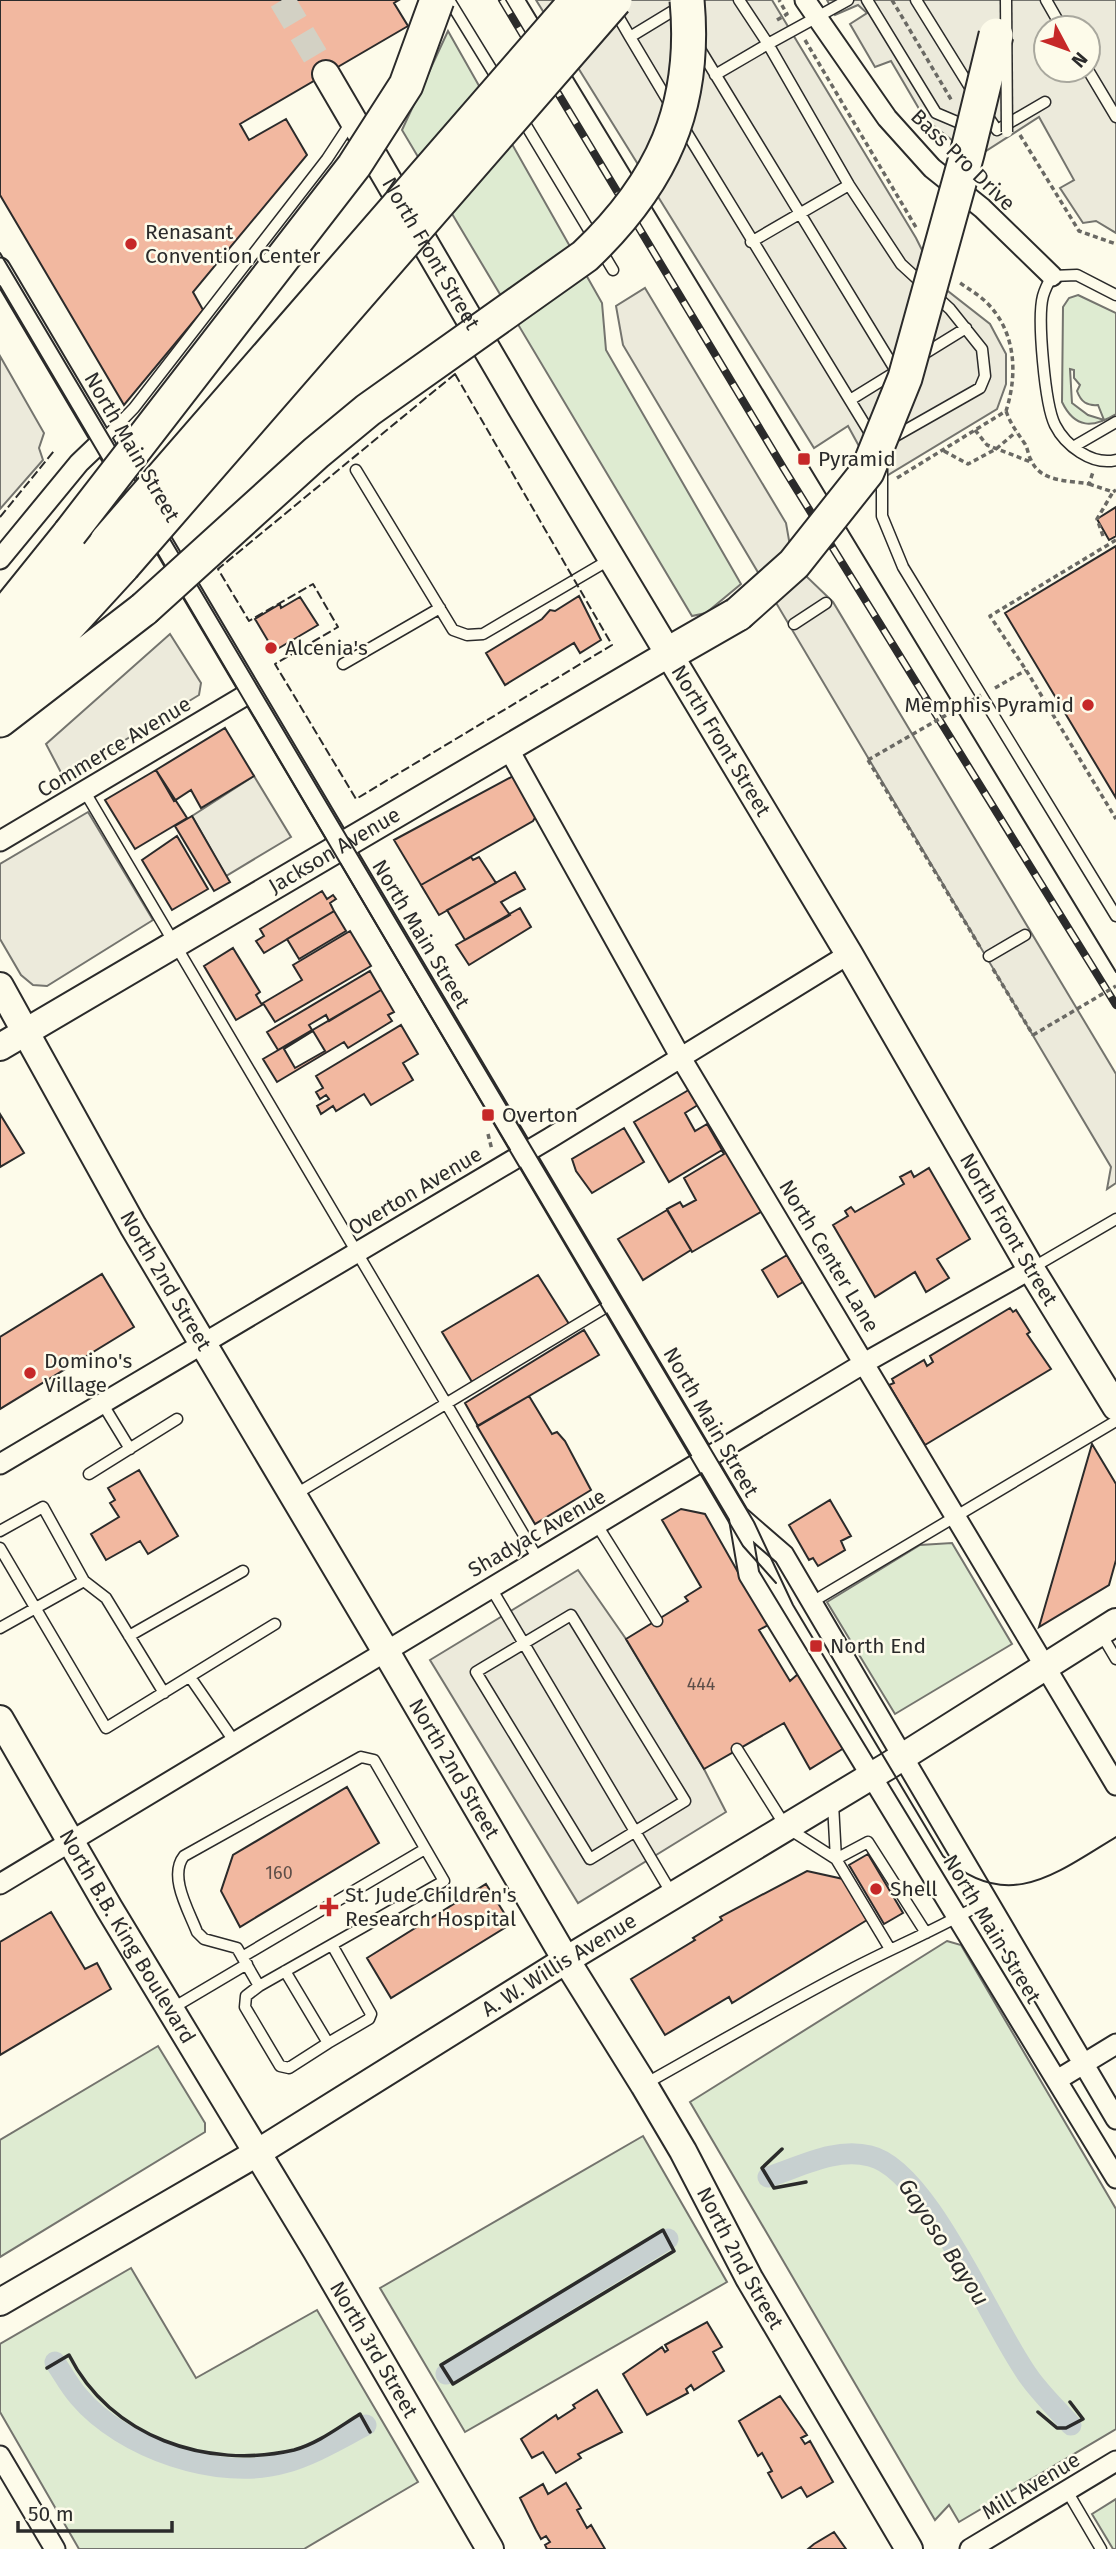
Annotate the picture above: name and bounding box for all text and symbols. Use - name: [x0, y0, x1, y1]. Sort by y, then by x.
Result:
- north arrow: [1032, 14, 1102, 84]
- text: N: [1067, 48, 1092, 72]
- street label: Bass Pro Drive: [905, 104, 1021, 216]
- street label: North Front Street: [376, 173, 486, 335]
- place label: Renasant Convention Center: [145, 219, 320, 269]
- marker: Renasant Convention Center: [123, 236, 139, 252]
- street label: North Main Street: [79, 367, 186, 527]
- place label: Pyramid: [818, 446, 896, 472]
- marker: Pyramid: [796, 451, 812, 467]
- place label: Alcenia's: [285, 635, 368, 661]
- marker: Alcenia's: [263, 640, 279, 656]
- street label: North Front Street: [666, 660, 777, 822]
- street label: Commerce Avenue: [32, 691, 196, 803]
- place label: Memphis Pyramid: [904, 692, 1074, 718]
- marker: Memphis Pyramid: [1080, 697, 1096, 713]
- street label: Jackson Avenue: [264, 802, 405, 899]
- street label: North Main Street: [366, 855, 476, 1013]
- place label: Overton: [502, 1102, 578, 1128]
- marker: Overton: [480, 1107, 496, 1123]
- street label: Overton Avenue: [343, 1141, 487, 1241]
- street label: North Front Street: [954, 1149, 1064, 1311]
- street label: North Center Lane: [773, 1175, 885, 1337]
- street label: North 2nd Street: [114, 1206, 217, 1356]
- street label: North Main Street: [658, 1342, 765, 1502]
- place label: Domino's Village: [44, 1348, 132, 1398]
- marker: Domino's Village: [22, 1365, 38, 1381]
- street label: Shadyac Avenue: [464, 1483, 610, 1583]
- place label: North End: [830, 1633, 926, 1659]
- marker: North End: [808, 1638, 824, 1654]
- house number: 444: [687, 1673, 716, 1695]
- street label: North 2nd Street: [403, 1694, 506, 1844]
- street label: North B.B. King Boulevard: [53, 1825, 201, 2048]
- street label: North Main Street: [937, 1850, 1047, 2008]
- house number: 160: [265, 1862, 293, 1884]
- place label: Shell: [890, 1876, 938, 1902]
- marker: Shell: [868, 1881, 884, 1897]
- place label: St. Jude Children's Research Hospital: [345, 1882, 517, 1932]
- marker: St. Jude Children's Research Hospital: [319, 1897, 339, 1917]
- street label: A. W. Willis Avenue: [477, 1908, 641, 2022]
- water label: Gayoso Bayou: [892, 2173, 996, 2311]
- street label: North 2nd Street: [691, 2183, 790, 2334]
- street label: North 3rd Street: [324, 2277, 424, 2423]
- street label: Mill Avenue: [977, 2447, 1085, 2525]
- scale bar: [18, 2490, 172, 2534]
- text: 50 m: [28, 2501, 74, 2527]

